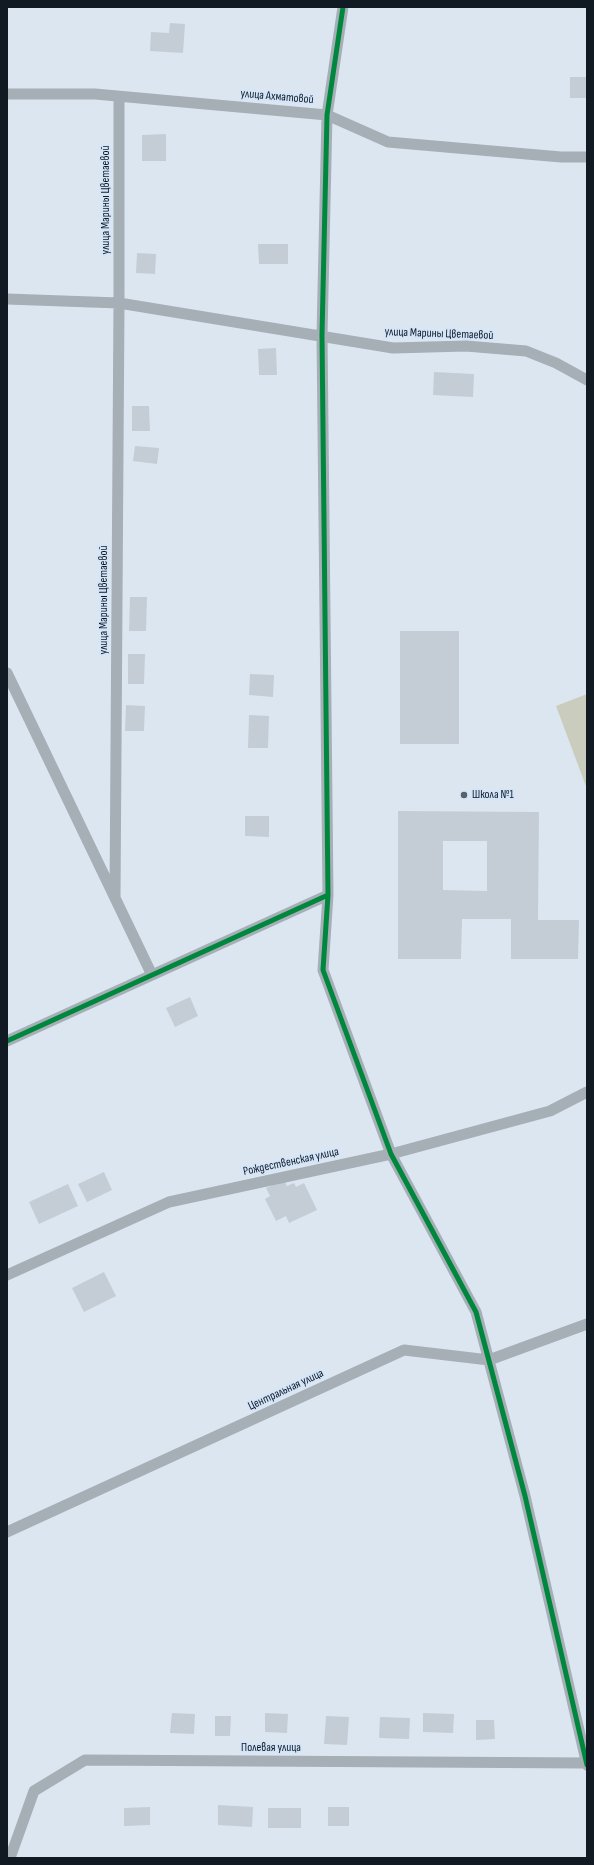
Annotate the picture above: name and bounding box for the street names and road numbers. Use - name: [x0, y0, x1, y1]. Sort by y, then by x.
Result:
- street label: улица Ахматовой: [240, 87, 314, 107]
- street label: улица Марины Цветаевой: [99, 146, 113, 254]
- street label: улица Марины Цветаевой: [384, 325, 494, 343]
- street label: улица Марины Цветаевой: [97, 546, 111, 654]
- street label: Рождественская улица: [242, 1145, 340, 1179]
- street label: Центральная улица: [246, 1366, 326, 1414]
- street label: Полевая улица: [241, 1741, 301, 1755]

